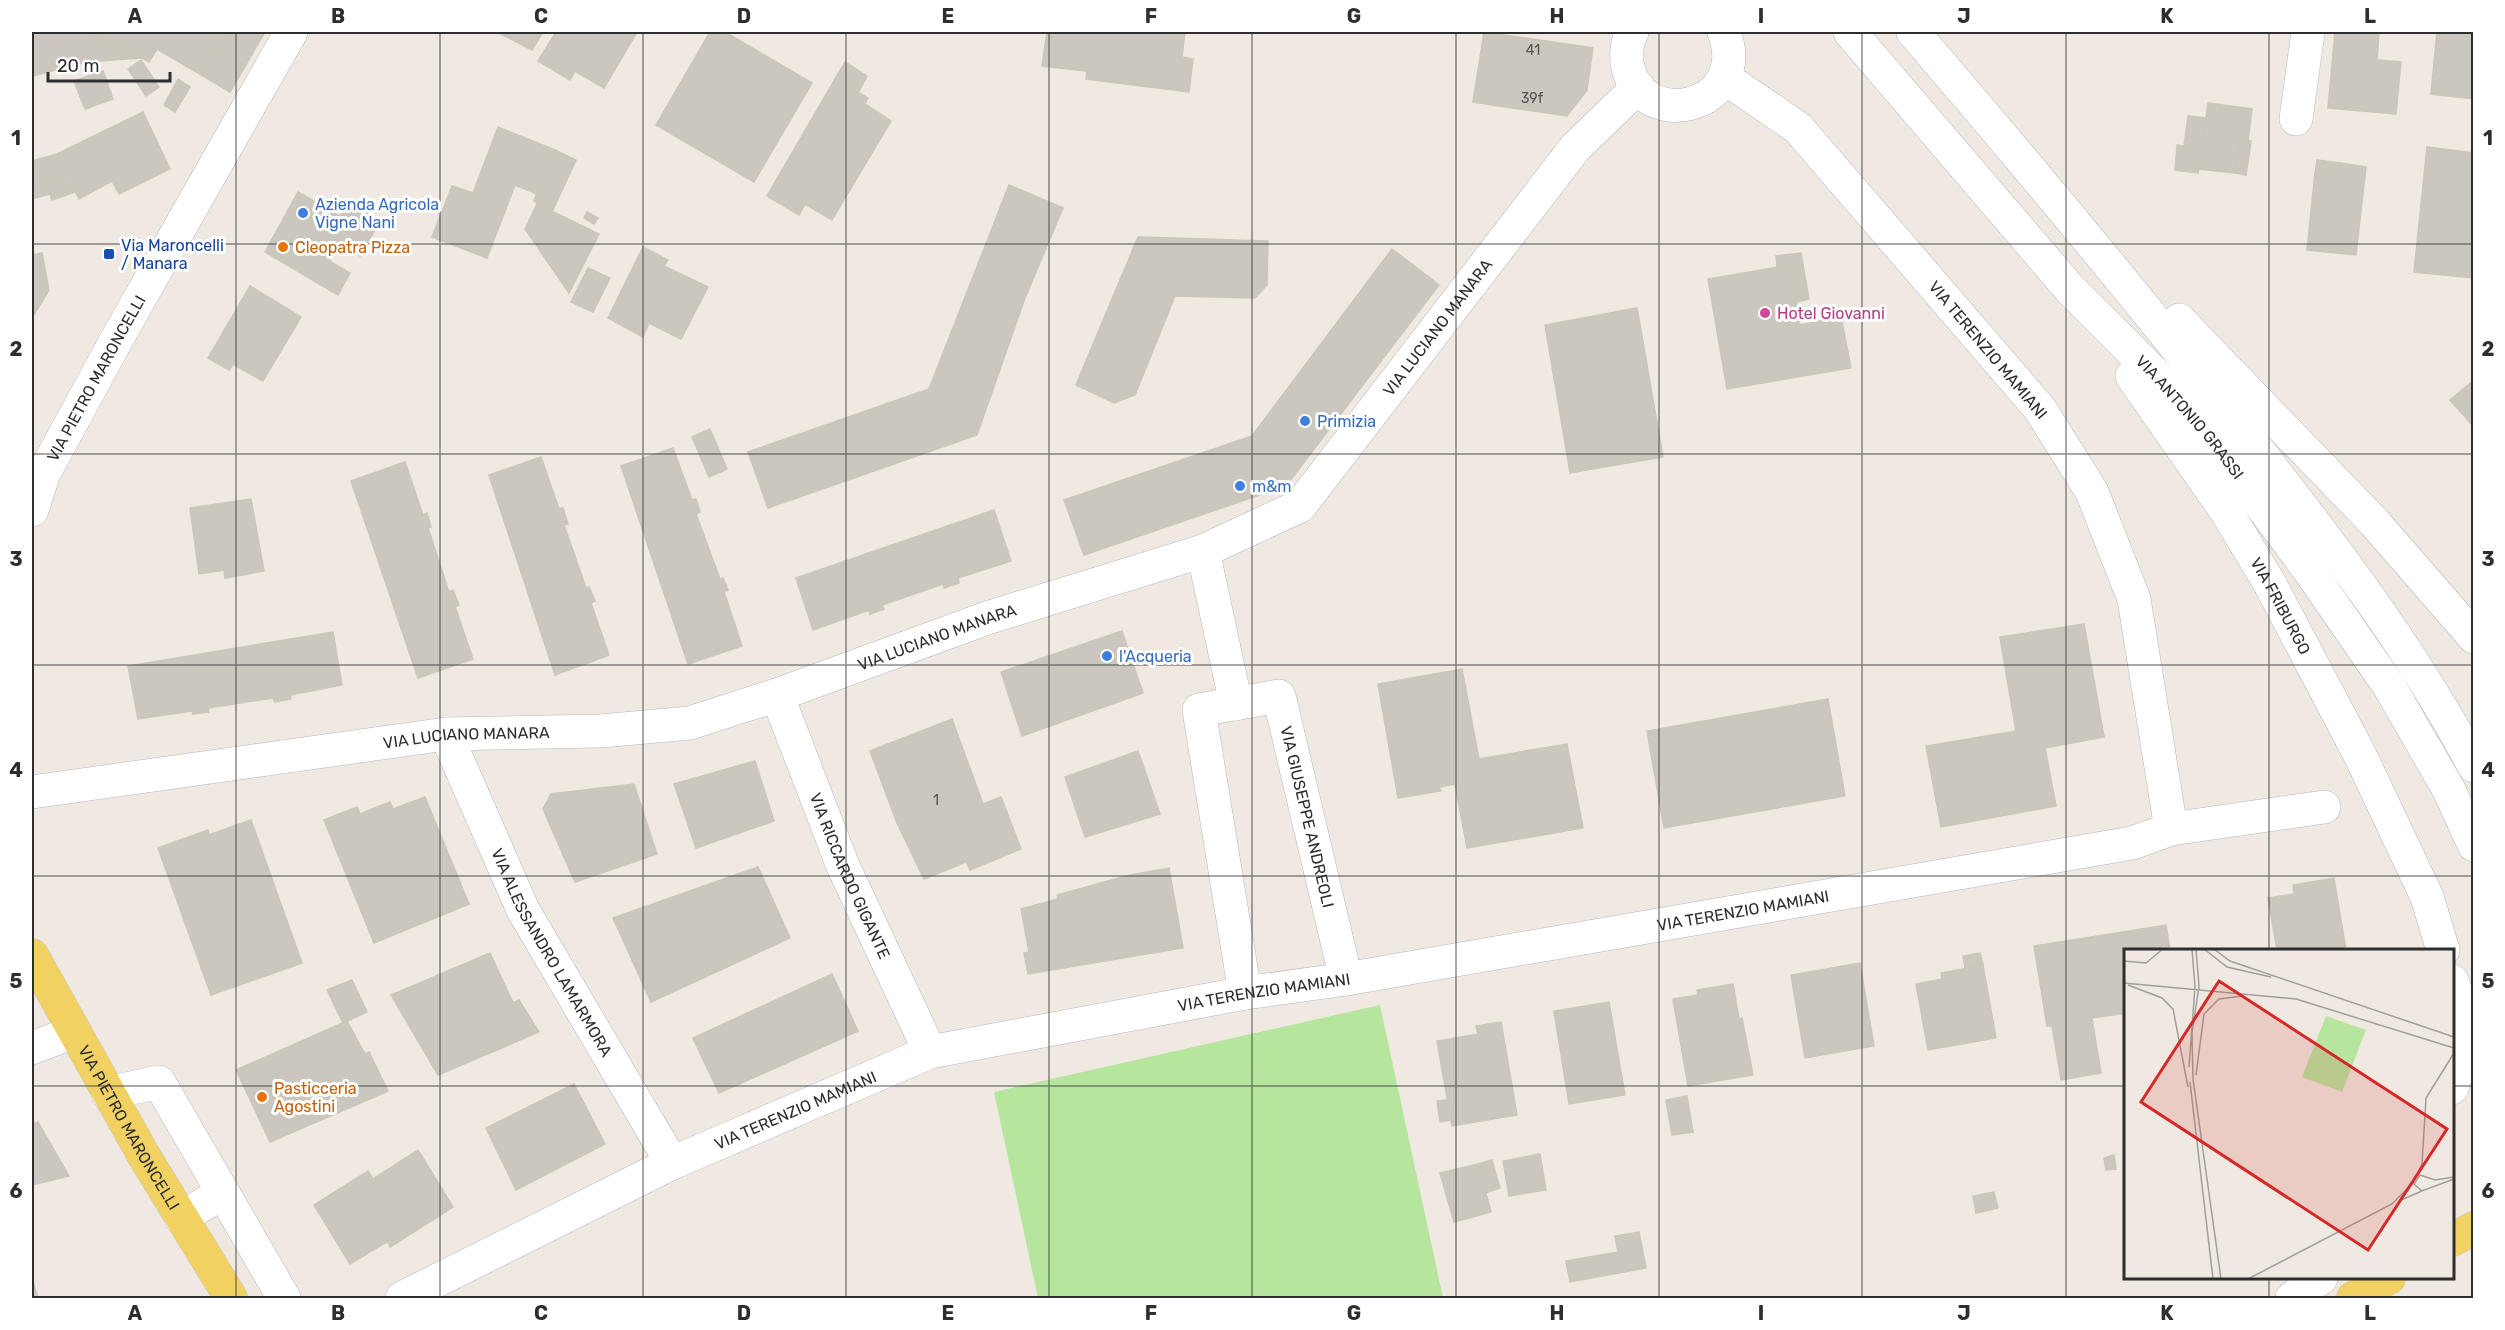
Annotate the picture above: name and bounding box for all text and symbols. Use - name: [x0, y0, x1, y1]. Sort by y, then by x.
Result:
- text: A: [128, 4, 143, 28]
- text: B: [331, 4, 345, 28]
- text: C: [534, 4, 548, 28]
- text: D: [737, 4, 751, 28]
- text: E: [942, 4, 954, 28]
- text: F: [1145, 4, 1157, 28]
- text: G: [1347, 4, 1361, 28]
- text: H: [1550, 4, 1564, 28]
- text: I: [1758, 4, 1764, 28]
- text: J: [1957, 4, 1971, 28]
- text: K: [2160, 4, 2174, 28]
- text: L: [2364, 4, 2376, 28]
- house number: 41: [1526, 42, 1540, 59]
- scale bar: [48, 45, 170, 83]
- text: 20 m: [57, 55, 99, 77]
- house number: 39f: [1521, 90, 1544, 107]
- text: 1: [11, 126, 21, 150]
- text: 1: [2483, 126, 2493, 150]
- place label: Azienda Agricola Vigne Nani: [315, 195, 439, 232]
- marker: Azienda Agricola Vigne Nani: [296, 206, 310, 220]
- place label: Via Maroncelli / Manara: [121, 236, 224, 273]
- place label: Cleopatra Pizza: [295, 238, 410, 257]
- marker: Cleopatra Pizza: [276, 240, 290, 254]
- marker: Via Maroncelli / Manara: [102, 247, 116, 261]
- street label: VIA LUCIANO MANARA: [1379, 255, 1496, 399]
- street label: VIA TERENZIO MAMIANI: [1925, 277, 2051, 423]
- street label: VIA PIETRO MARONCELLI: [43, 292, 149, 465]
- place label: Hotel Giovanni: [1777, 304, 1885, 323]
- marker: Hotel Giovanni: [1758, 306, 1772, 320]
- text: 2: [10, 337, 23, 361]
- text: 2: [2482, 337, 2495, 361]
- street label: VIA ANTONIO GRASSI: [2132, 351, 2248, 483]
- place label: Primizia: [1317, 412, 1376, 431]
- marker: Primizia: [1298, 414, 1312, 428]
- place label: m&m: [1252, 477, 1292, 496]
- marker: m&m: [1233, 479, 1247, 493]
- text: 3: [9, 547, 23, 571]
- text: 3: [2481, 547, 2495, 571]
- street label: VIA FRIBURGO: [2247, 554, 2315, 657]
- street label: VIA LUCIANO MANARA: [855, 600, 1019, 674]
- place label: l'Acqueria: [1119, 647, 1192, 666]
- marker: l'Acqueria: [1100, 649, 1114, 663]
- street label: VIA LUCIANO MANARA: [382, 722, 550, 752]
- street label: VIA GIUSEPPE ANDREOLI: [1277, 724, 1338, 910]
- text: 4: [9, 758, 23, 782]
- text: 4: [2481, 758, 2495, 782]
- street label: VIA RICCARDO GIGANTE: [806, 790, 894, 962]
- house number: 1: [933, 792, 939, 809]
- street label: VIA ALESSANDRO LAMARMORA: [488, 845, 617, 1060]
- street label: VIA TERENZIO MAMIANI: [1655, 886, 1831, 935]
- inset map: [2124, 949, 2454, 1279]
- text: 5: [10, 969, 23, 993]
- street label: VIA TERENZIO MAMIANI: [1176, 969, 1352, 1015]
- text: 5: [2482, 969, 2495, 993]
- street label: VIA PIETRO MARONCELLI: [75, 1042, 184, 1213]
- street label: VIA TERENZIO MAMIANI: [711, 1067, 879, 1153]
- place label: Pasticceria Agostini: [274, 1079, 357, 1116]
- marker: Pasticceria Agostini: [255, 1090, 269, 1104]
- text: 6: [9, 1179, 23, 1203]
- text: 6: [2481, 1179, 2495, 1203]
- text: A: [128, 1301, 143, 1325]
- text: B: [331, 1301, 345, 1325]
- text: C: [534, 1301, 548, 1325]
- text: D: [737, 1301, 751, 1325]
- text: E: [942, 1301, 954, 1325]
- text: F: [1145, 1301, 1157, 1325]
- text: G: [1347, 1301, 1361, 1325]
- text: H: [1550, 1301, 1564, 1325]
- text: I: [1758, 1301, 1764, 1325]
- text: J: [1957, 1301, 1971, 1325]
- text: K: [2160, 1301, 2174, 1325]
- text: L: [2364, 1301, 2376, 1325]

